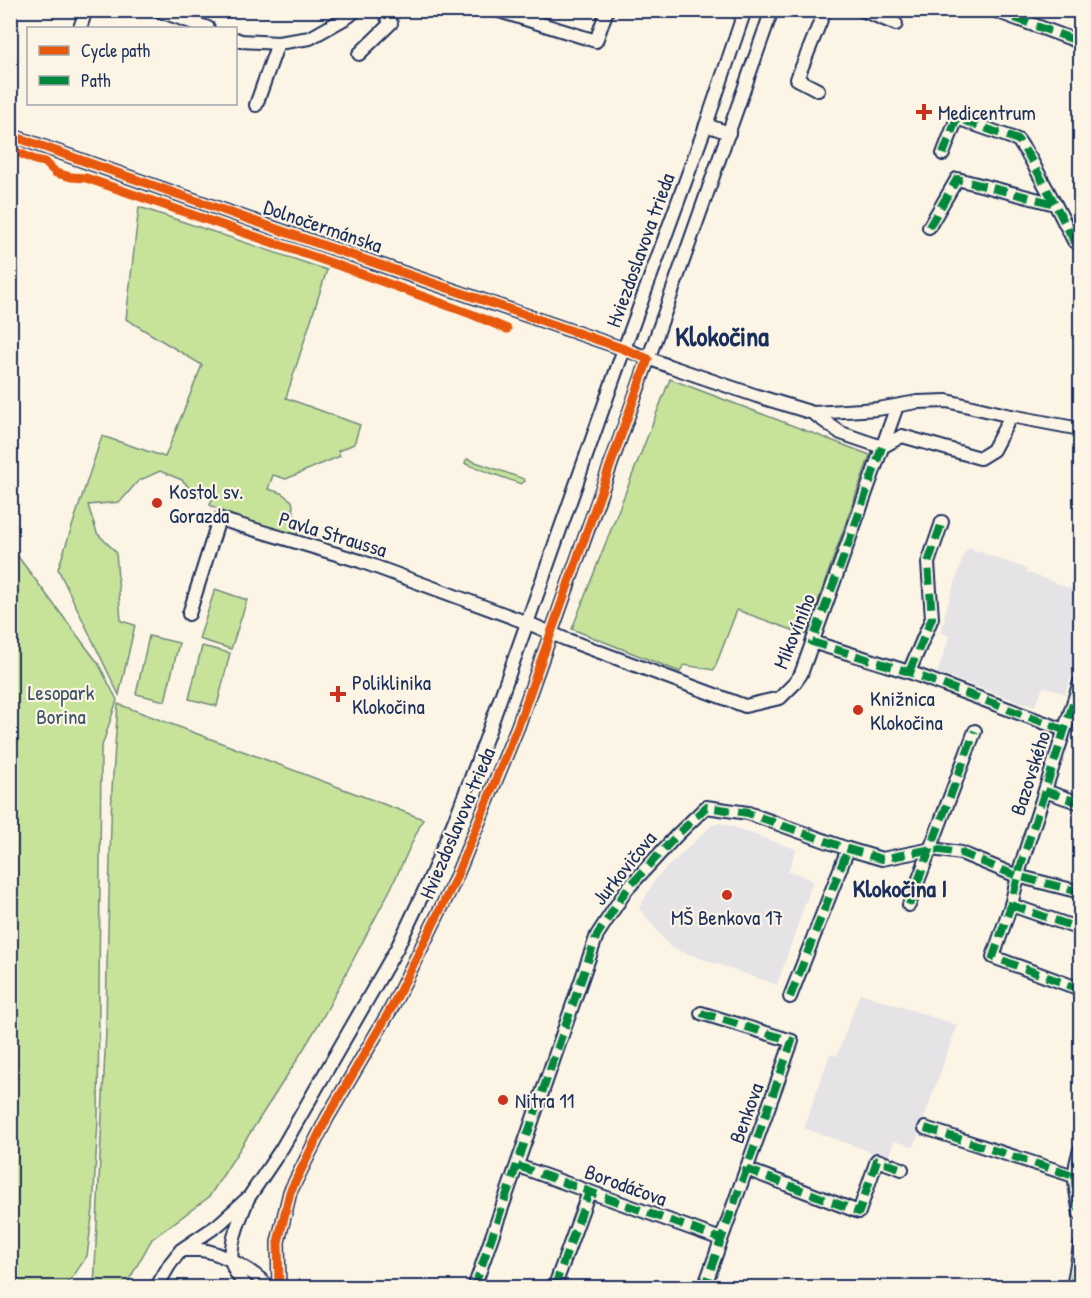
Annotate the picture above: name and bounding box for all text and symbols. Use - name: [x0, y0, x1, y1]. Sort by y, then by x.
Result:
- legend: [27, 27, 237, 105]
- text: Cycle path: [81, 38, 151, 63]
- text: Path: [81, 68, 111, 93]
- place label: Medicentrum: [938, 98, 1036, 127]
- marker: Medicentrum: [915, 103, 933, 121]
- street label: Hviezdoslavova trieda: [599, 169, 681, 331]
- street label: Dolnočermánska: [260, 192, 386, 260]
- district label: Klokočina: [675, 318, 769, 354]
- place label: Kostol sv. Gorazda: [169, 477, 244, 530]
- marker: Kostol sv. Gorazda: [150, 496, 164, 510]
- street label: Pavla Straussa: [276, 504, 390, 564]
- street label: Mikovíniho: [766, 589, 822, 673]
- place label: Poliklinika Klokočina: [352, 668, 431, 721]
- park label: Lesopark Borina: [28, 678, 95, 731]
- place label: Knižnica Klokočina: [870, 684, 943, 737]
- marker: Poliklinika Klokočina: [329, 685, 347, 703]
- marker: Knižnica Klokočina: [851, 703, 865, 717]
- street label: Bazovského: [1003, 727, 1057, 819]
- street label: Hviezdoslavova trieda: [412, 743, 502, 903]
- street label: Jurkovičova: [585, 825, 663, 911]
- district label: Klokočina I: [853, 872, 947, 904]
- marker: MŠ Benkova 17: [720, 888, 734, 902]
- place label: MŠ Benkova 17: [671, 903, 783, 932]
- street label: Benkova: [722, 1079, 770, 1147]
- place label: Nitra 11: [515, 1086, 575, 1115]
- marker: Nitra 11: [496, 1093, 510, 1107]
- street label: Borodáčova: [581, 1157, 671, 1213]

